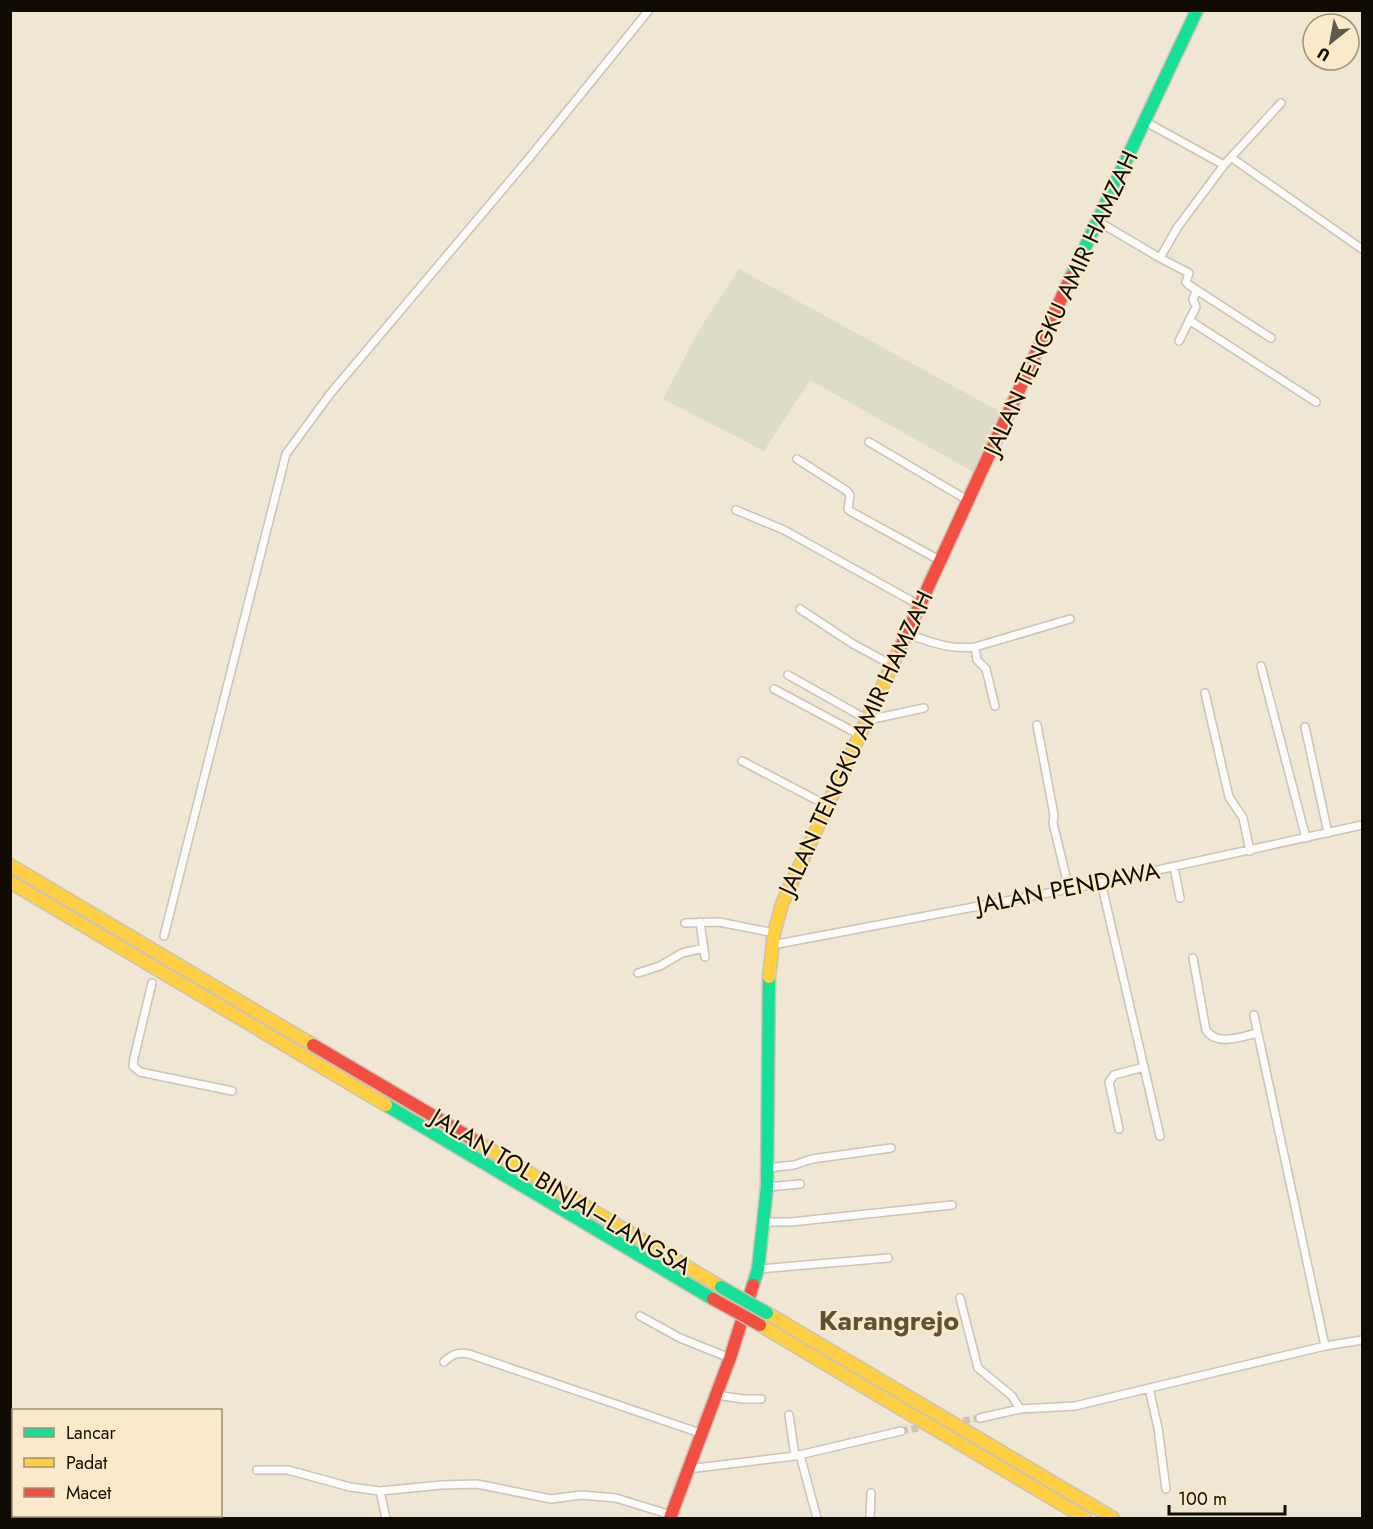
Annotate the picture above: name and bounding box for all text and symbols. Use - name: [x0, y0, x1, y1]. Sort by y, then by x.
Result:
- north arrow: [1301, 12, 1361, 72]
- text: U: [1313, 42, 1334, 67]
- street label: JALAN TENGKU AMIR HAMZAH: [973, 145, 1147, 464]
- street label: JALAN TENGKU AMIR HAMZAH: [768, 585, 942, 904]
- street label: JALAN PENDAWA: [970, 853, 1163, 923]
- street label: JALAN TOL BINJAI–LANGSA: [422, 1098, 698, 1283]
- district label: Karangrejo: [819, 1301, 959, 1340]
- legend: [12, 1409, 222, 1517]
- text: Lancar: [66, 1420, 116, 1446]
- text: Padat: [66, 1450, 108, 1476]
- scale bar: [1169, 1478, 1284, 1516]
- text: Macet: [66, 1480, 112, 1506]
- text: 100 m: [1178, 1486, 1227, 1512]

